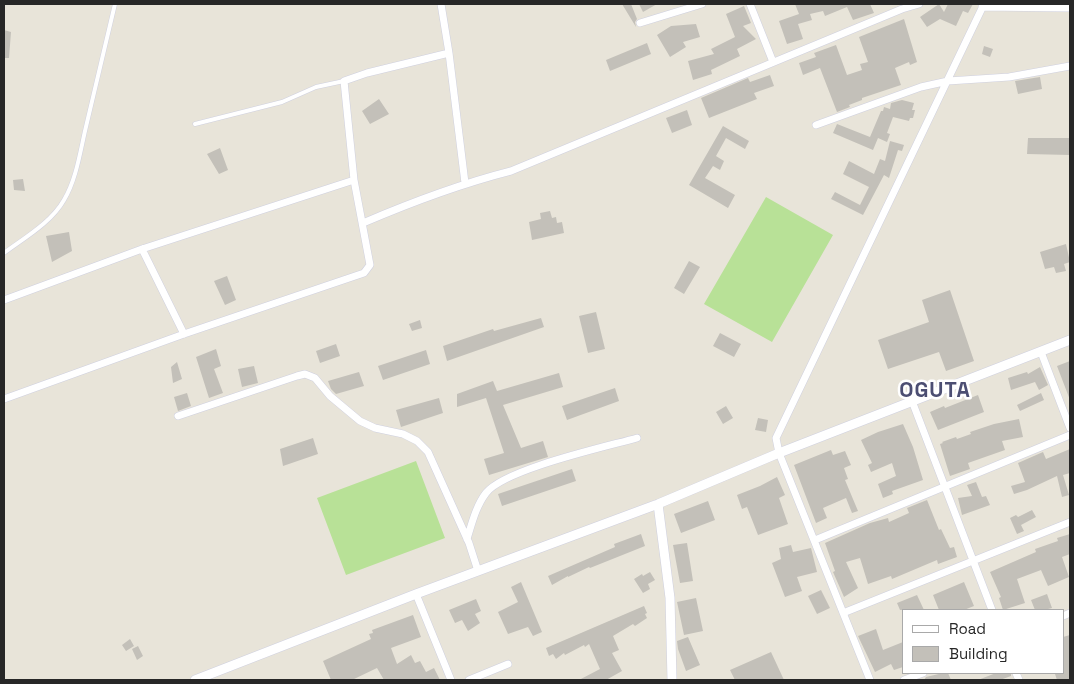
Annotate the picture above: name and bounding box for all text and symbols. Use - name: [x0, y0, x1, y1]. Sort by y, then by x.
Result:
- district label: OGUTA: [899, 378, 971, 404]
- legend: [902, 609, 1064, 674]
- text: Road: [949, 619, 986, 638]
- text: Building: [949, 644, 1008, 663]

